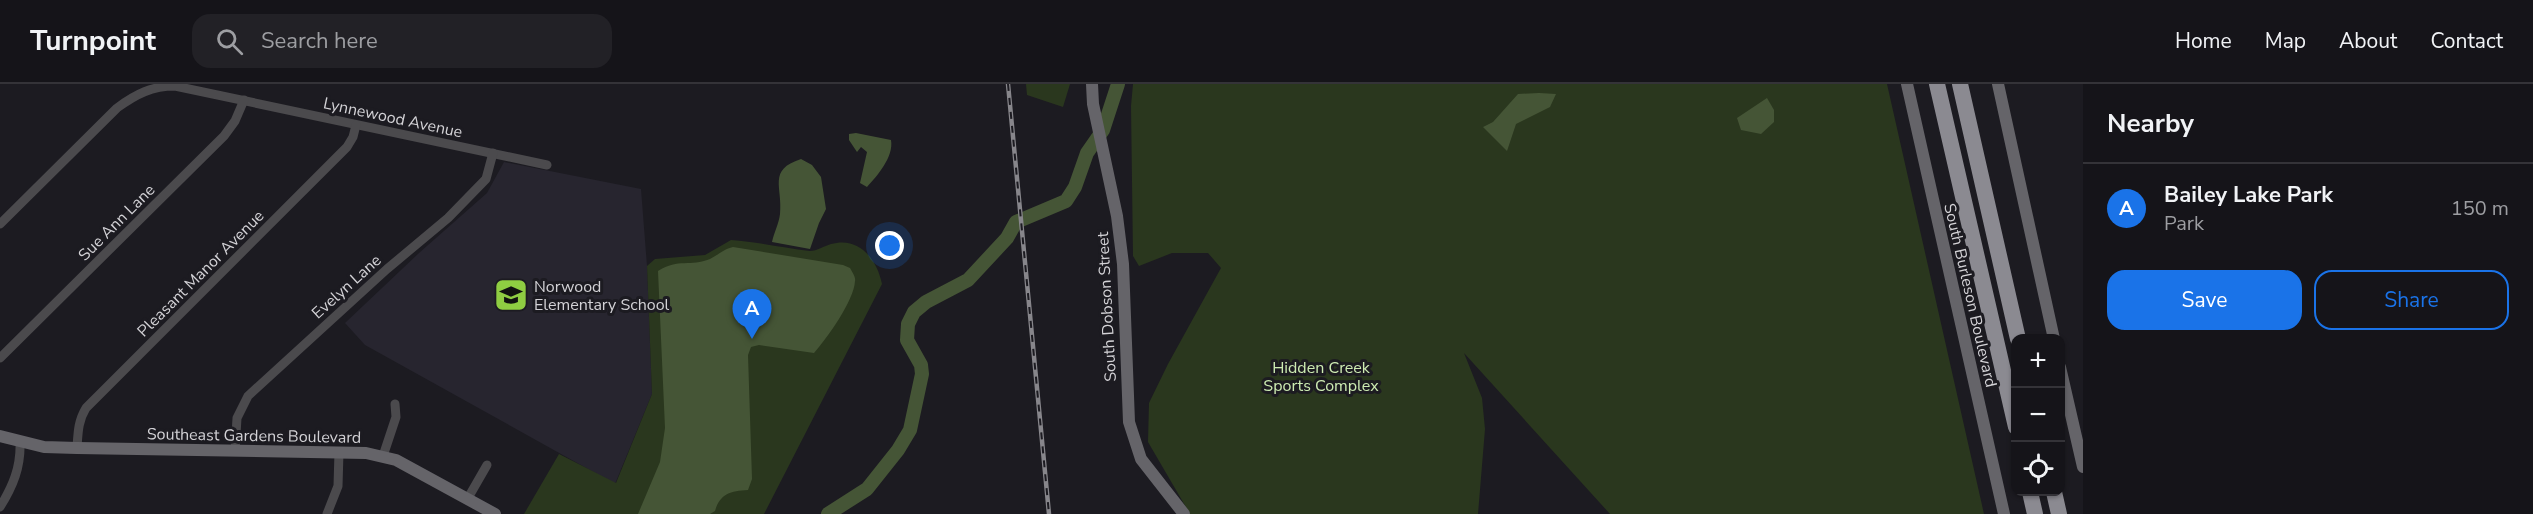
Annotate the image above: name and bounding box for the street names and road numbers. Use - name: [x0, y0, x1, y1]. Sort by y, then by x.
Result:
- street label: Lynnewood Avenue: [321, 92, 464, 143]
- street label: Sue Ann Lane: [74, 180, 160, 266]
- street label: South Burleson Boulevard: [1938, 201, 2002, 389]
- street label: Pleasant Manor Avenue: [132, 205, 269, 342]
- street label: South Dobson Street: [1092, 231, 1122, 382]
- street label: Evelyn Lane: [307, 250, 386, 324]
- street label: Southeast Gardens Boulevard: [147, 423, 361, 449]

